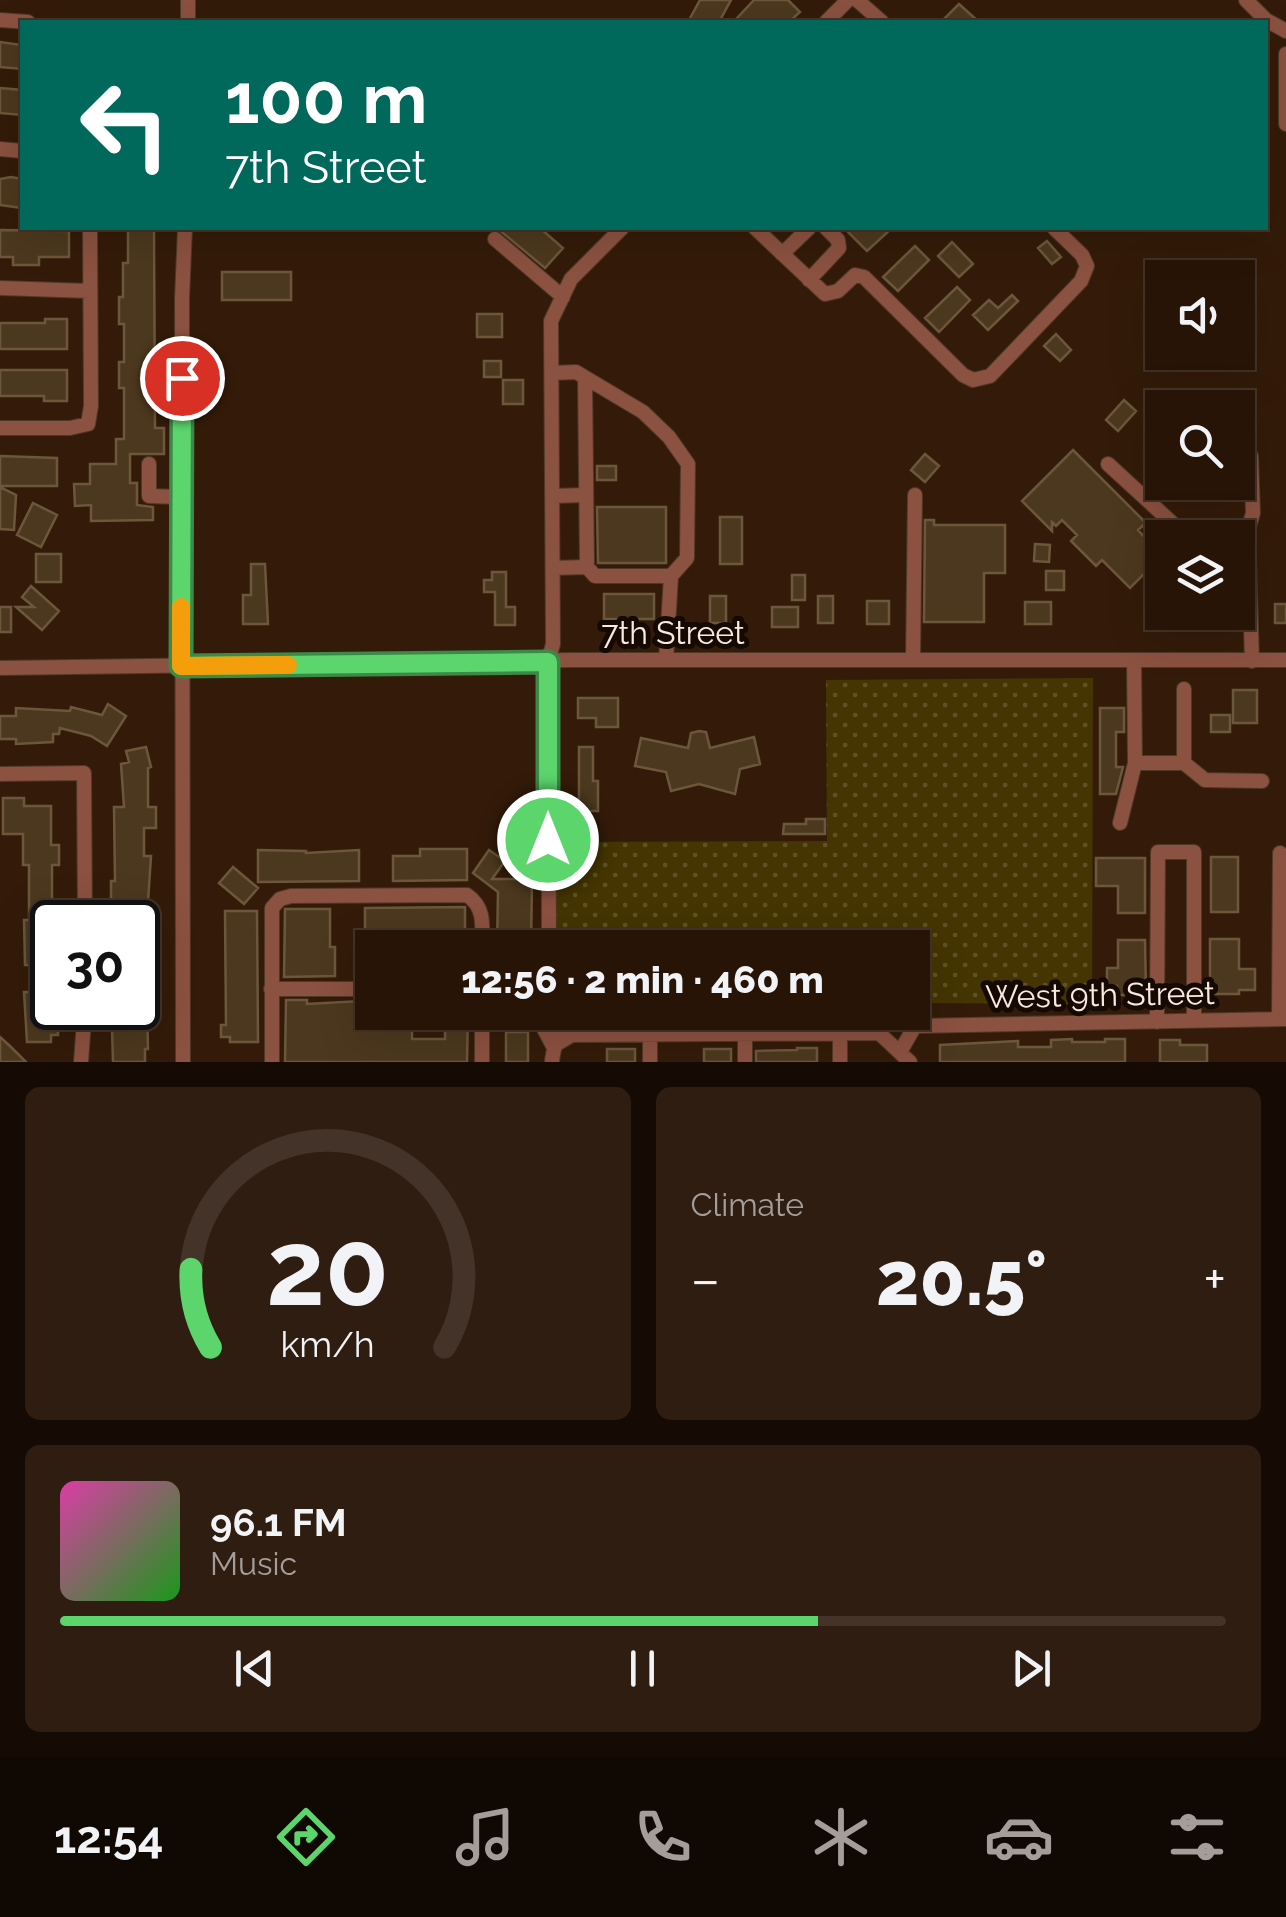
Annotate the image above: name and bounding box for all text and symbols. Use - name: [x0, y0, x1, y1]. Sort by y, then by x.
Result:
- text: 100 m: [225, 57, 428, 139]
- icon: left: [60, 60, 190, 190]
- text: 7th Street: [225, 141, 427, 194]
- map controls: [1145, 260, 1255, 630]
- button: sound: [1145, 260, 1255, 370]
- pin: [140, 336, 225, 421]
- icon: arrive: [155, 351, 210, 406]
- button: search: [1145, 390, 1255, 500]
- button: layers: [1145, 520, 1255, 630]
- street label: 7th Street: [601, 614, 745, 651]
- position arrow: [496, 788, 600, 892]
- speed limit sign: 30: [30, 900, 160, 1030]
- text: 12:56 · 2 min · 460 m: [461, 957, 824, 1002]
- street label: West 9th Street: [985, 974, 1215, 1015]
- text: Climate: [691, 1186, 804, 1223]
- text: 20: [266, 1207, 389, 1329]
- text: 20.5°: [876, 1234, 1047, 1323]
- text: −: [691, 1247, 720, 1312]
- text: +: [1203, 1247, 1226, 1312]
- text: km/h: [281, 1323, 375, 1365]
- text: 96.1 FM: [210, 1500, 347, 1545]
- text: Music: [210, 1545, 297, 1582]
- icon: previous: [227, 1641, 282, 1696]
- icon: pause: [615, 1641, 670, 1696]
- icon: next: [1004, 1641, 1059, 1696]
- icon: directions: [271, 1802, 341, 1872]
- icon: music: [450, 1802, 520, 1872]
- icon: phone: [628, 1802, 698, 1872]
- icon: climate: [806, 1802, 876, 1872]
- icon: car: [984, 1802, 1054, 1872]
- icon: filters: [1162, 1802, 1232, 1872]
- text: 12:54: [54, 1811, 163, 1864]

